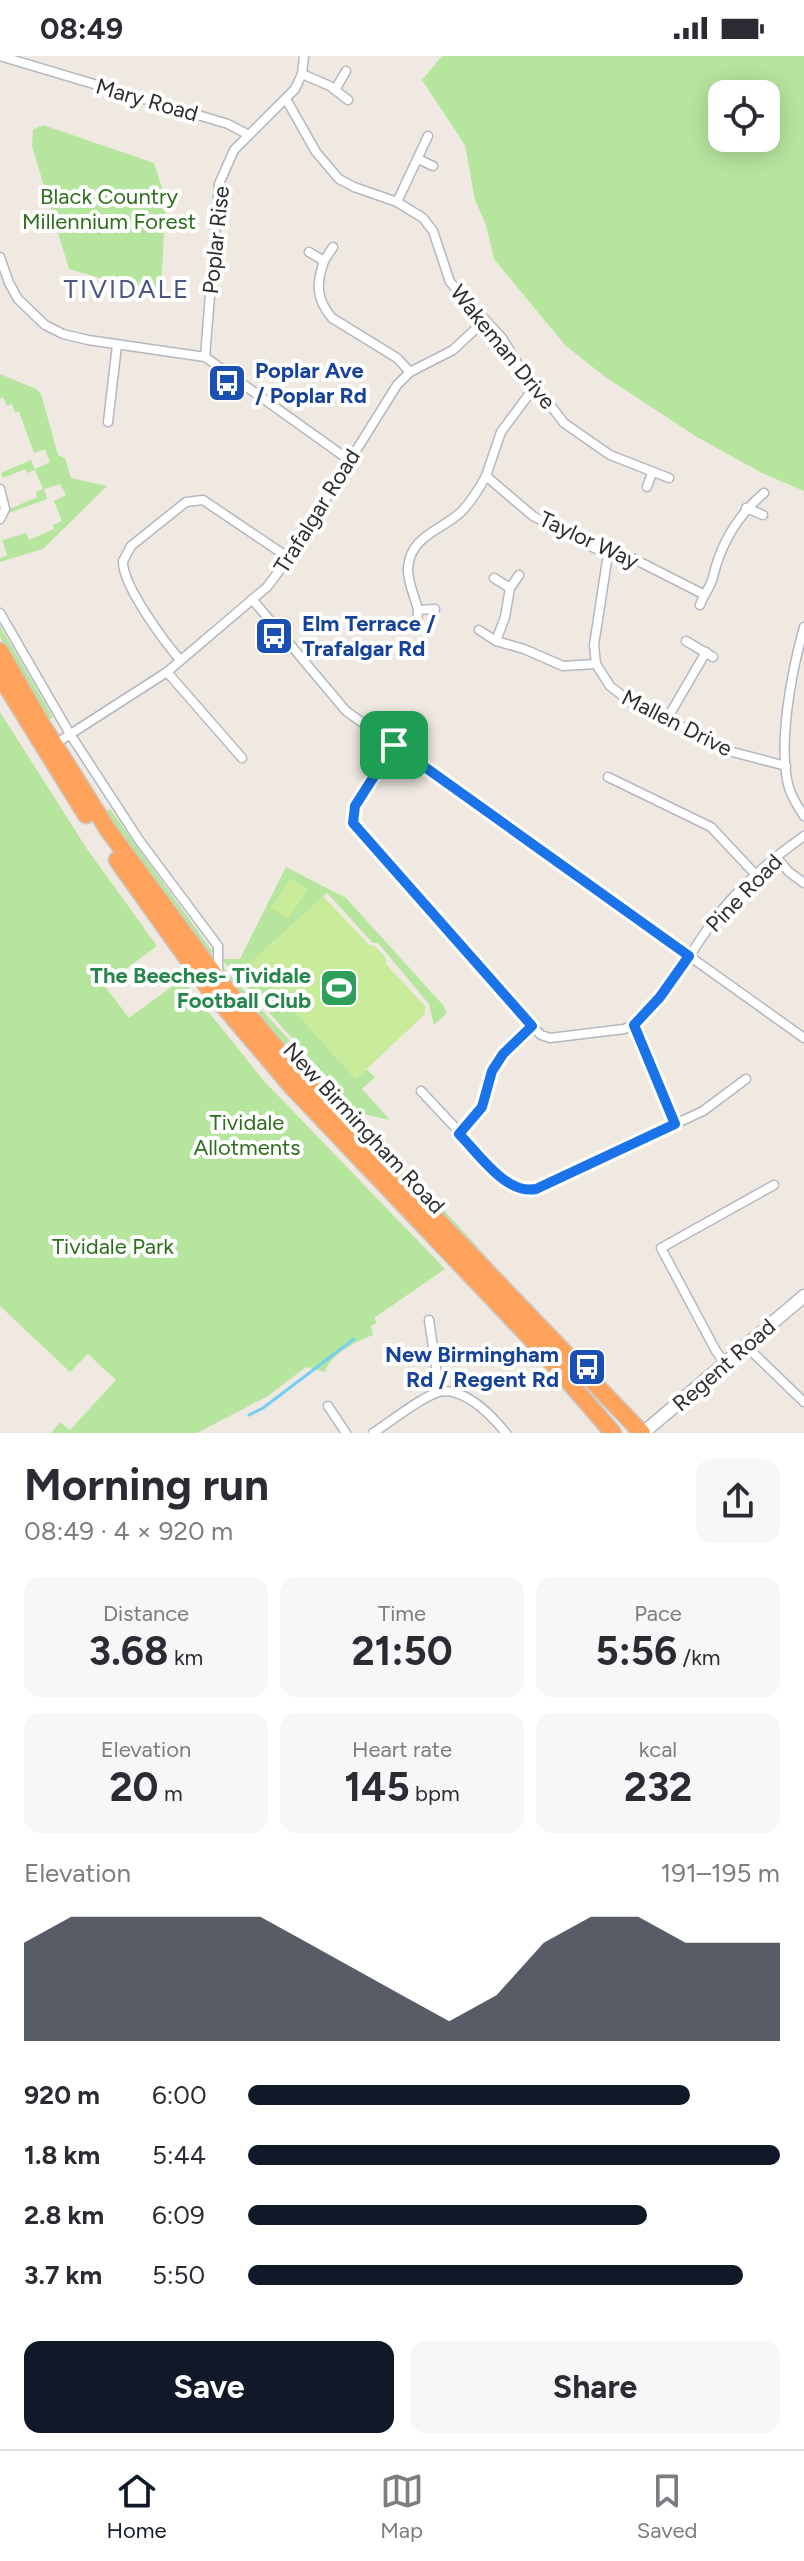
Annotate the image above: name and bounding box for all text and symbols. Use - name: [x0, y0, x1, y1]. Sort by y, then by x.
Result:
- text: 08:49: [40, 10, 123, 47]
- street label: Mary Road: [93, 73, 201, 127]
- map controls: [708, 80, 780, 152]
- button: locate: [708, 80, 780, 152]
- park label: Black Country Millennium Forest: [22, 183, 196, 235]
- street label: Poplar Rise: [197, 185, 235, 295]
- district label: TIVIDALE: [64, 273, 190, 305]
- street label: Wakeman Drive: [445, 279, 561, 415]
- place label: Poplar Ave / Poplar Rd: [255, 357, 367, 409]
- bus stop icon: Poplar Ave / Poplar Rd: [206, 362, 248, 404]
- street label: Trafalgar Road: [268, 444, 366, 578]
- street label: Taylor Way: [535, 505, 643, 575]
- place label: Elm Terrace / Trafalgar Rd: [302, 610, 436, 662]
- bus stop icon: Elm Terrace / Trafalgar Rd: [253, 615, 295, 657]
- street label: Mallen Drive: [617, 684, 737, 762]
- pin: [360, 711, 428, 779]
- icon: arrive: [372, 723, 416, 767]
- street label: Pine Road: [700, 848, 788, 938]
- place label: The Beeches- Tividale Football Club: [90, 962, 311, 1014]
- sports icon: The Beeches- Tividale Football Club: [318, 967, 360, 1009]
- street label: New Birmingham Road: [277, 1037, 451, 1219]
- park label: Tividale Allotments: [193, 1109, 301, 1161]
- park label: Tividale Park: [52, 1233, 174, 1260]
- street label: Regent Road: [667, 1313, 781, 1417]
- place label: New Birmingham Rd / Regent Rd: [385, 1341, 559, 1393]
- bus stop icon: New Birmingham Rd / Regent Rd: [566, 1346, 608, 1388]
- text: Morning run: [24, 1458, 269, 1511]
- button: share: [696, 1459, 780, 1543]
- text: 08:49 · 4 × 920 m: [24, 1515, 233, 1547]
- text: Distance: [103, 1600, 189, 1627]
- text: Time: [378, 1600, 426, 1627]
- text: Pace: [634, 1600, 682, 1627]
- text: 3.68: [89, 1627, 169, 1675]
- text: 21:50: [351, 1627, 453, 1675]
- text: 5:56: [595, 1627, 677, 1675]
- text: km: [169, 1644, 203, 1671]
- text: /km: [677, 1644, 721, 1671]
- text: Elevation: [101, 1736, 191, 1763]
- text: Heart rate: [352, 1736, 452, 1763]
- text: kcal: [639, 1736, 677, 1763]
- text: 20: [109, 1763, 158, 1811]
- text: 145: [344, 1763, 410, 1811]
- text: 232: [624, 1763, 692, 1811]
- text: m: [158, 1780, 183, 1807]
- text: bpm: [410, 1780, 460, 1807]
- text: Elevation: [24, 1857, 131, 1889]
- text: 191–195 m: [661, 1857, 780, 1889]
- text: 920 m: [24, 2079, 100, 2111]
- text: 6:00: [152, 2079, 207, 2111]
- text: 1.8 km: [24, 2139, 100, 2171]
- text: 5:44: [152, 2139, 206, 2171]
- text: 2.8 km: [24, 2199, 104, 2231]
- text: 6:09: [152, 2199, 205, 2231]
- text: 3.7 km: [24, 2259, 102, 2291]
- text: 5:50: [152, 2259, 205, 2291]
- button: Save: [24, 2341, 394, 2433]
- button: Share: [410, 2341, 780, 2433]
- tab: Home: [107, 2469, 167, 2544]
- tab: Map: [380, 2469, 424, 2544]
- tab: Saved: [637, 2469, 697, 2544]

